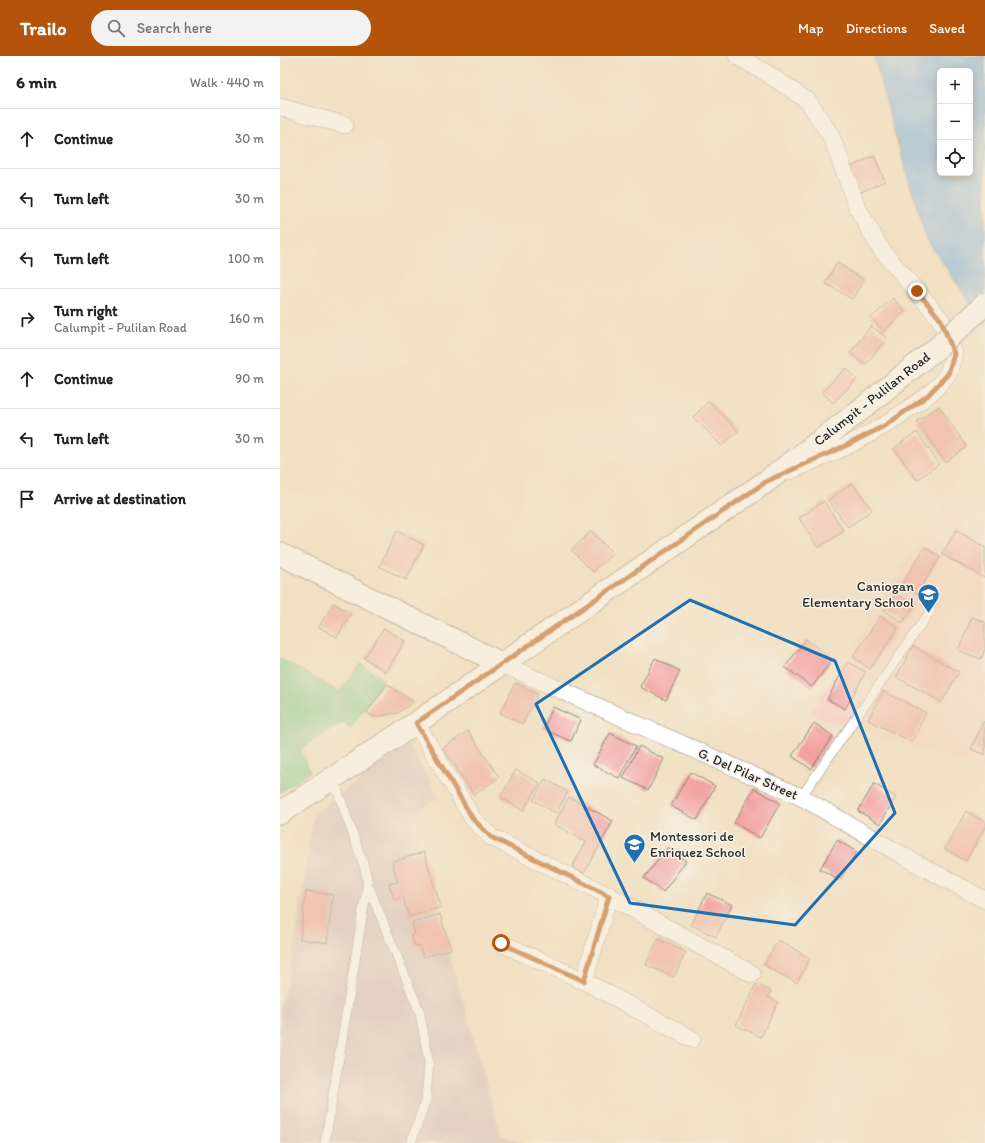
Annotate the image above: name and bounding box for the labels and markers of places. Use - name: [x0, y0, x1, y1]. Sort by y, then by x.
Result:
- place label: Caniogan Elementary School: [802, 578, 914, 611]
- school or university icon: Caniogan Elementary School: [916, 581, 942, 614]
- place label: Montessori de Enriquez School: [650, 828, 746, 861]
- school or university icon: Montessori de Enriquez School: [622, 831, 648, 864]

